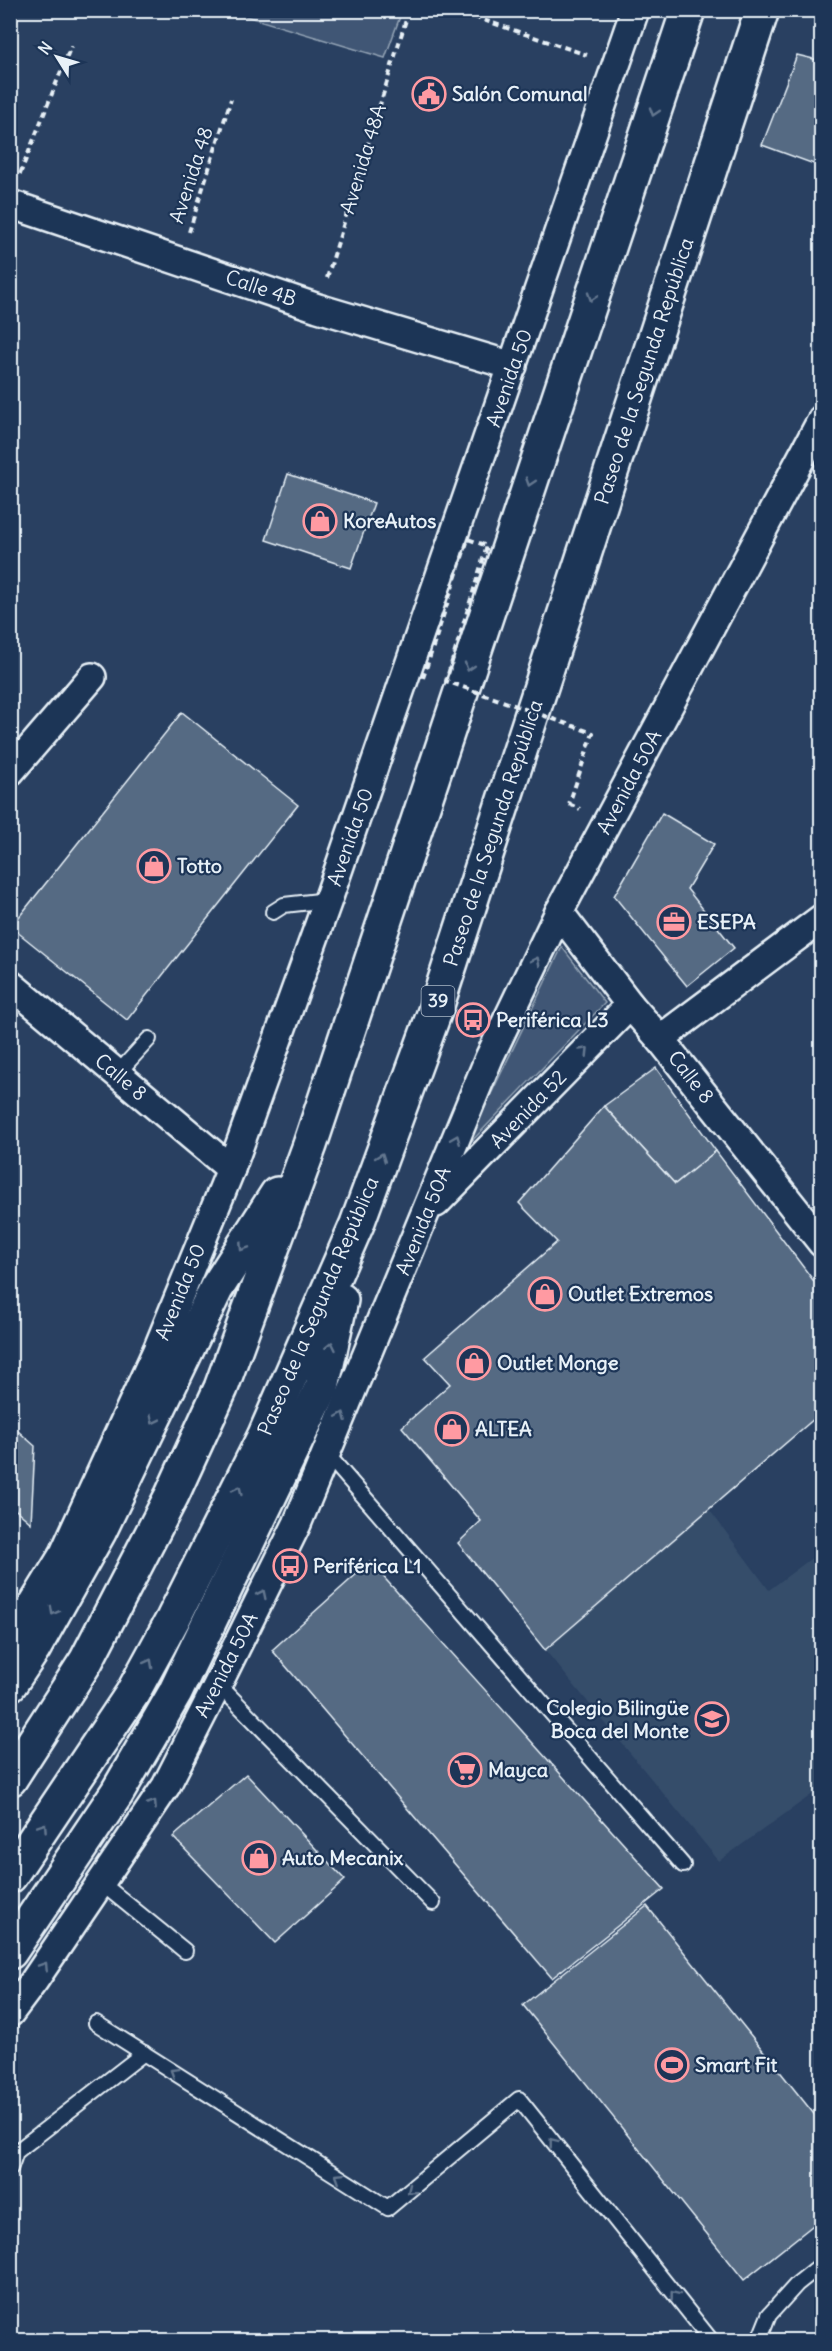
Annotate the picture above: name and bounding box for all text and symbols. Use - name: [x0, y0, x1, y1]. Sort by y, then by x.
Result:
- north arrow: [27, 27, 87, 87]
- text: N: [34, 38, 56, 58]
- public building icon: Salón Comunal: [411, 76, 447, 112]
- place label: Salón Comunal: [452, 81, 587, 106]
- street label: Avenida 48A: [334, 101, 391, 217]
- one-way arrow: [648, 106, 661, 117]
- street label: Avenida 48: [163, 123, 218, 226]
- street label: Paseo de la Segunda República: [589, 235, 698, 507]
- street label: Calle 4B: [222, 264, 300, 311]
- one-way arrow: [587, 291, 599, 302]
- street label: Avenida 50: [480, 326, 537, 430]
- one-way arrow: [525, 476, 538, 487]
- shop icon: KoreAutos: [302, 503, 338, 539]
- place label: KoreAutos: [343, 508, 436, 533]
- one-way arrow: [463, 661, 476, 672]
- street label: Paseo de la Segunda República: [438, 697, 547, 969]
- street label: Avenida 50A: [591, 725, 667, 838]
- street label: Avenida 50: [321, 785, 378, 889]
- shop icon: Totto: [136, 848, 172, 884]
- place label: Totto: [177, 853, 222, 878]
- office icon: ESEPA: [656, 904, 692, 940]
- place label: ESEPA: [697, 909, 756, 934]
- one-way arrow: [528, 956, 540, 967]
- road number: 39: [422, 986, 454, 1016]
- bus stop icon: Periférica L3: [455, 1002, 491, 1038]
- place label: Periférica L3: [496, 1007, 609, 1032]
- street label: Calle 8: [663, 1045, 720, 1108]
- street label: Calle 8: [90, 1048, 153, 1106]
- one-way arrow: [578, 1048, 589, 1059]
- street label: Avenida 52: [484, 1064, 571, 1153]
- one-way arrow: [449, 1134, 461, 1145]
- one-way arrow: [373, 1152, 386, 1163]
- street label: Avenida 50A: [389, 1163, 456, 1279]
- street label: Paseo de la Segunda República: [252, 1173, 383, 1439]
- street label: Avenida 50: [149, 1240, 210, 1344]
- one-way arrow: [240, 1240, 251, 1251]
- shop icon: Outlet Extremos: [527, 1276, 563, 1312]
- place label: Outlet Extremos: [568, 1281, 713, 1306]
- one-way arrow: [324, 1341, 337, 1351]
- shop icon: Outlet Monge: [456, 1345, 492, 1381]
- place label: Outlet Monge: [497, 1350, 619, 1375]
- one-way arrow: [335, 1411, 347, 1422]
- shop icon: ALTEA: [434, 1411, 470, 1447]
- one-way arrow: [150, 1413, 161, 1424]
- place label: ALTEA: [475, 1416, 532, 1441]
- one-way arrow: [230, 1485, 242, 1496]
- bus stop icon: Periférica L1: [272, 1548, 308, 1584]
- place label: Periférica L1: [313, 1553, 421, 1578]
- one-way arrow: [255, 1589, 267, 1600]
- one-way arrow: [50, 1605, 62, 1615]
- street label: Avenida 50A: [188, 1608, 263, 1722]
- one-way arrow: [141, 1659, 153, 1670]
- place label: Colegio Bilingüe Boca del Monte: [546, 1695, 689, 1743]
- school or university icon: Colegio Bilingüe Boca del Monte: [694, 1701, 730, 1737]
- supermarket icon: Mayca: [447, 1752, 483, 1788]
- place label: Mayca: [488, 1757, 549, 1782]
- one-way arrow: [146, 1800, 157, 1811]
- one-way arrow: [36, 1823, 47, 1834]
- shop icon: Auto Mecanix: [241, 1840, 277, 1876]
- place label: Auto Mecanix: [282, 1845, 404, 1870]
- one-way arrow: [37, 1961, 48, 1972]
- sports icon: Smart Fit: [654, 2047, 690, 2083]
- place label: Smart Fit: [695, 2052, 778, 2077]
- one-way arrow: [170, 2069, 181, 2080]
- one-way arrow: [549, 2138, 560, 2149]
- one-way arrow: [335, 2173, 346, 2184]
- one-way arrow: [407, 2182, 418, 2193]
- one-way arrow: [671, 2290, 682, 2301]

